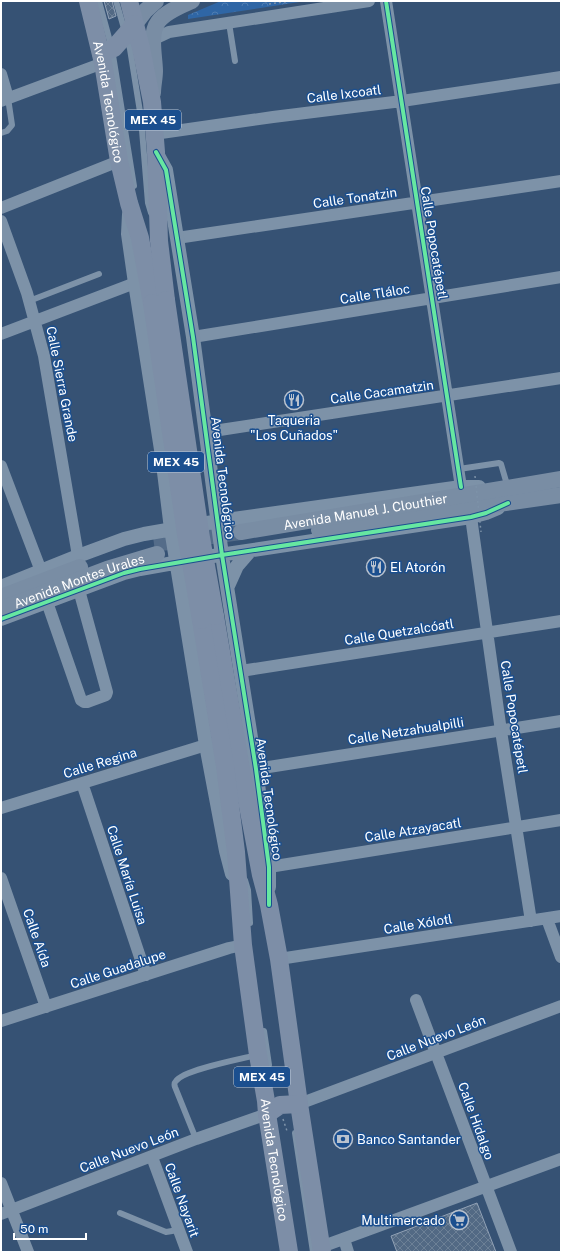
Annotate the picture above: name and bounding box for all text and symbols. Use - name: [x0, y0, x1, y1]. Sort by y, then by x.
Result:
- street label: Avenida Tecnológico: [90, 39, 127, 164]
- street label: Calle Ixcoatl: [306, 82, 382, 106]
- road number: MEX 45: [125, 110, 181, 130]
- street label: Calle Tonatzin: [312, 185, 398, 211]
- street label: Calle Popocatépetl: [418, 185, 450, 301]
- street label: Calle Tláloc: [339, 281, 411, 307]
- street label: Calle Sierra Grande: [43, 325, 81, 443]
- street label: Calle Cacamatzin: [329, 377, 435, 407]
- restaurant icon: Taqueria "Los Cuñados": [283, 389, 305, 411]
- place label: Taqueria "Los Cuñados": [250, 413, 338, 443]
- street label: Avenida Tecnológico: [208, 416, 238, 540]
- road number: MEX 45: [148, 452, 204, 472]
- street label: Avenida Manuel J. Clouthier: [282, 490, 448, 532]
- street label: Avenida Montes Urales: [12, 551, 146, 611]
- restaurant icon: El Atorón: [365, 556, 387, 578]
- place label: El Atorón: [390, 560, 446, 575]
- street label: Calle Quetzalcóatl: [343, 616, 455, 648]
- street label: Calle Popocatépetl: [498, 659, 530, 775]
- street label: Calle Netzahualpilli: [347, 714, 465, 748]
- street label: Avenida Tecnológico: [253, 737, 285, 861]
- street label: Calle Regina: [62, 745, 138, 781]
- street label: Calle Atzayacatl: [364, 815, 462, 845]
- street label: Calle María Luisa: [104, 824, 150, 926]
- street label: Calle Aída: [20, 907, 54, 969]
- street label: Calle Xólotl: [383, 911, 454, 937]
- street label: Calle Guadalupe: [68, 946, 168, 992]
- street label: Calle Nuevo León: [384, 1012, 488, 1064]
- road number: MEX 45: [234, 1067, 290, 1087]
- street label: Calle Hidalgo: [455, 1080, 497, 1162]
- street label: Avenida Tecnológico: [258, 1098, 291, 1222]
- street label: Calle Nuevo León: [77, 1124, 181, 1176]
- bank icon: Banco Santander: [332, 1128, 354, 1150]
- place label: Banco Santander: [357, 1132, 461, 1147]
- street label: Calle Nayarit: [162, 1161, 202, 1239]
- supermarket icon: Multimercado: [448, 1209, 470, 1231]
- place label: Multimercado: [361, 1213, 445, 1228]
- scale bar: [14, 1215, 86, 1241]
- text: 50 m: [20, 1222, 48, 1236]

